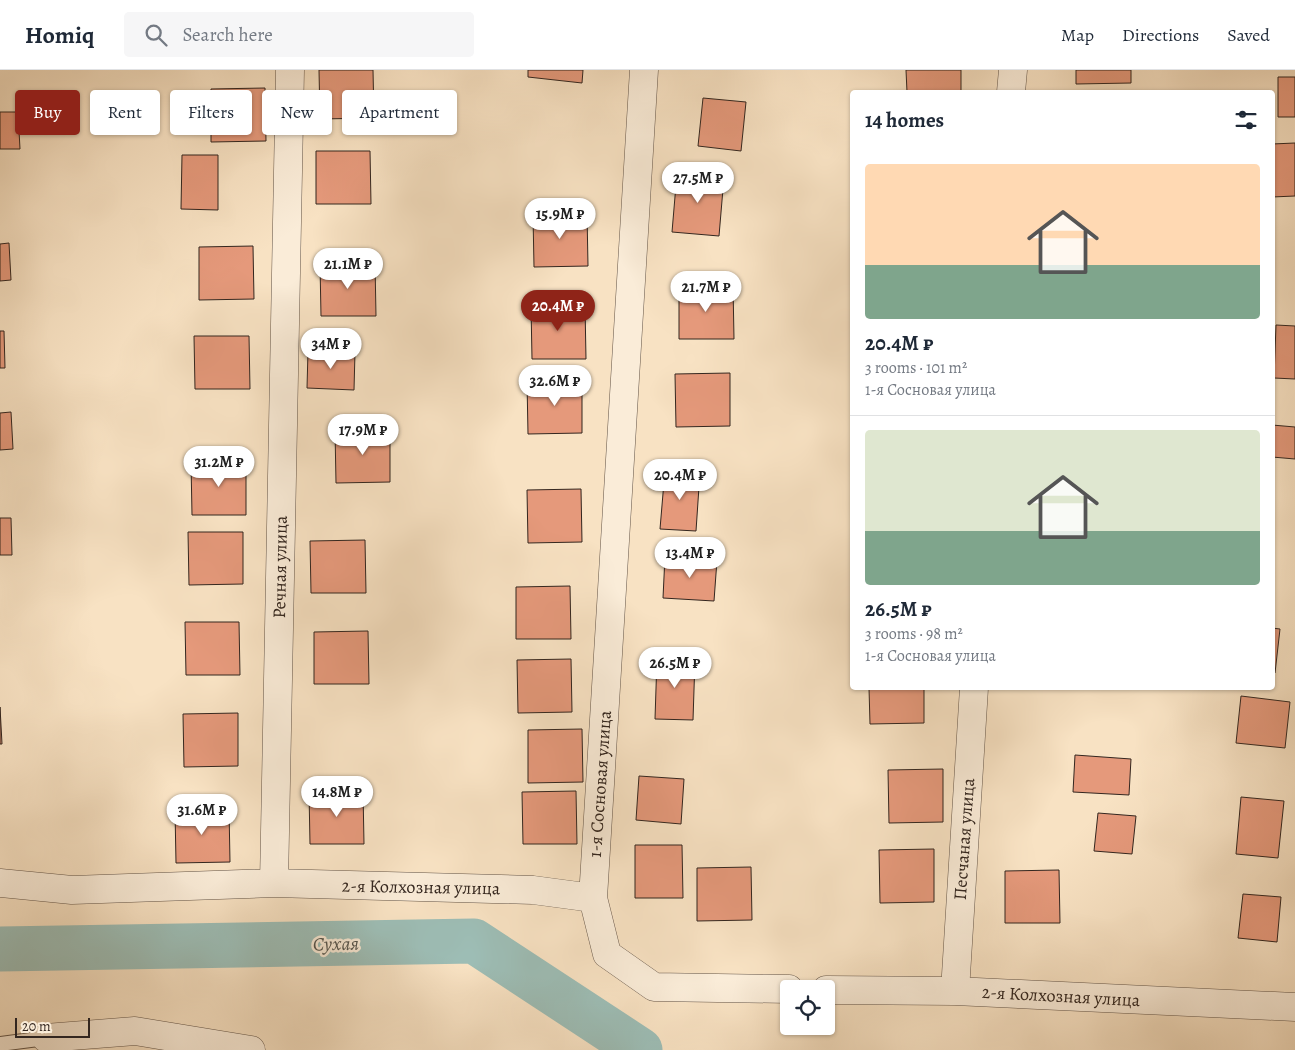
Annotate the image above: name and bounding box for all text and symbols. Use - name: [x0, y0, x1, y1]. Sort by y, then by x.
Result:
- search box: [124, 12, 474, 57]
- text: Homiq: [25, 19, 94, 51]
- icon: search: [142, 21, 170, 49]
- text: Search here: [182, 22, 273, 48]
- text: Map: [1061, 23, 1094, 47]
- text: Directions: [1122, 23, 1199, 47]
- text: Saved: [1227, 23, 1270, 47]
- chip: Buy: [15, 90, 80, 135]
- chip: Rent: [90, 90, 160, 135]
- chip: Filters: [170, 90, 252, 135]
- chip: New: [262, 90, 332, 135]
- chip: Apartment: [342, 90, 457, 135]
- text: 14 homes: [865, 106, 944, 134]
- icon: filters: [1232, 106, 1260, 134]
- pin: 27.5M ₽: [652, 162, 744, 204]
- text: 27.5M ₽: [673, 167, 723, 189]
- icon: home: [1018, 197, 1108, 287]
- pin: 15.9M ₽: [514, 198, 606, 240]
- text: 15.9M ₽: [536, 203, 584, 225]
- pin: 21.1M ₽: [302, 248, 394, 290]
- text: 21.1M ₽: [324, 253, 372, 275]
- pin: 21.7M ₽: [660, 270, 752, 313]
- text: 21.7M ₽: [681, 276, 731, 298]
- pin: 20.4M ₽: [512, 290, 604, 332]
- text: 20.4M ₽: [532, 295, 584, 317]
- pin: 34M ₽: [296, 328, 366, 370]
- text: 20.4M ₽: [865, 329, 933, 357]
- text: 34M ₽: [312, 333, 350, 355]
- text: 3 rooms · 101 m²: [865, 357, 967, 379]
- pin: 32.6M ₽: [509, 364, 601, 407]
- text: 32.6M ₽: [530, 370, 580, 392]
- text: 1-я Сосновая улица: [865, 379, 996, 401]
- pin: 17.9M ₽: [317, 414, 409, 456]
- text: 17.9M ₽: [339, 419, 387, 441]
- pin: 31.2M ₽: [173, 446, 265, 488]
- text: 31.2M ₽: [194, 451, 244, 473]
- pin: 20.4M ₽: [634, 458, 726, 501]
- icon: home: [1018, 462, 1108, 552]
- text: 20.4M ₽: [654, 464, 706, 486]
- street label: Речная улица: [267, 515, 293, 619]
- pin: 13.4M ₽: [644, 536, 736, 579]
- text: 13.4M ₽: [666, 542, 714, 564]
- text: 26.5M ₽: [865, 595, 932, 623]
- text: 3 rooms · 98 m²: [865, 623, 963, 645]
- text: 1-я Сосновая улица: [865, 645, 996, 667]
- pin: 26.5M ₽: [629, 646, 721, 689]
- text: 26.5M ₽: [650, 652, 700, 674]
- street label: 1-я Сосновая улица: [583, 709, 617, 858]
- pin: 14.8M ₽: [291, 776, 383, 818]
- street label: Песчаная улица: [948, 776, 980, 901]
- text: 14.8M ₽: [312, 781, 362, 803]
- pin: 31.6M ₽: [156, 794, 248, 836]
- text: 31.6M ₽: [178, 799, 226, 821]
- street label: 2-я Колхозная улица: [342, 874, 501, 900]
- water label: Сухая: [313, 931, 360, 957]
- map controls: [780, 980, 835, 1035]
- button: locate: [780, 980, 835, 1035]
- street label: 2-я Колхозная улица: [981, 980, 1142, 1012]
- scale bar: [15, 1015, 90, 1038]
- text: 20 m: [22, 1017, 51, 1036]

